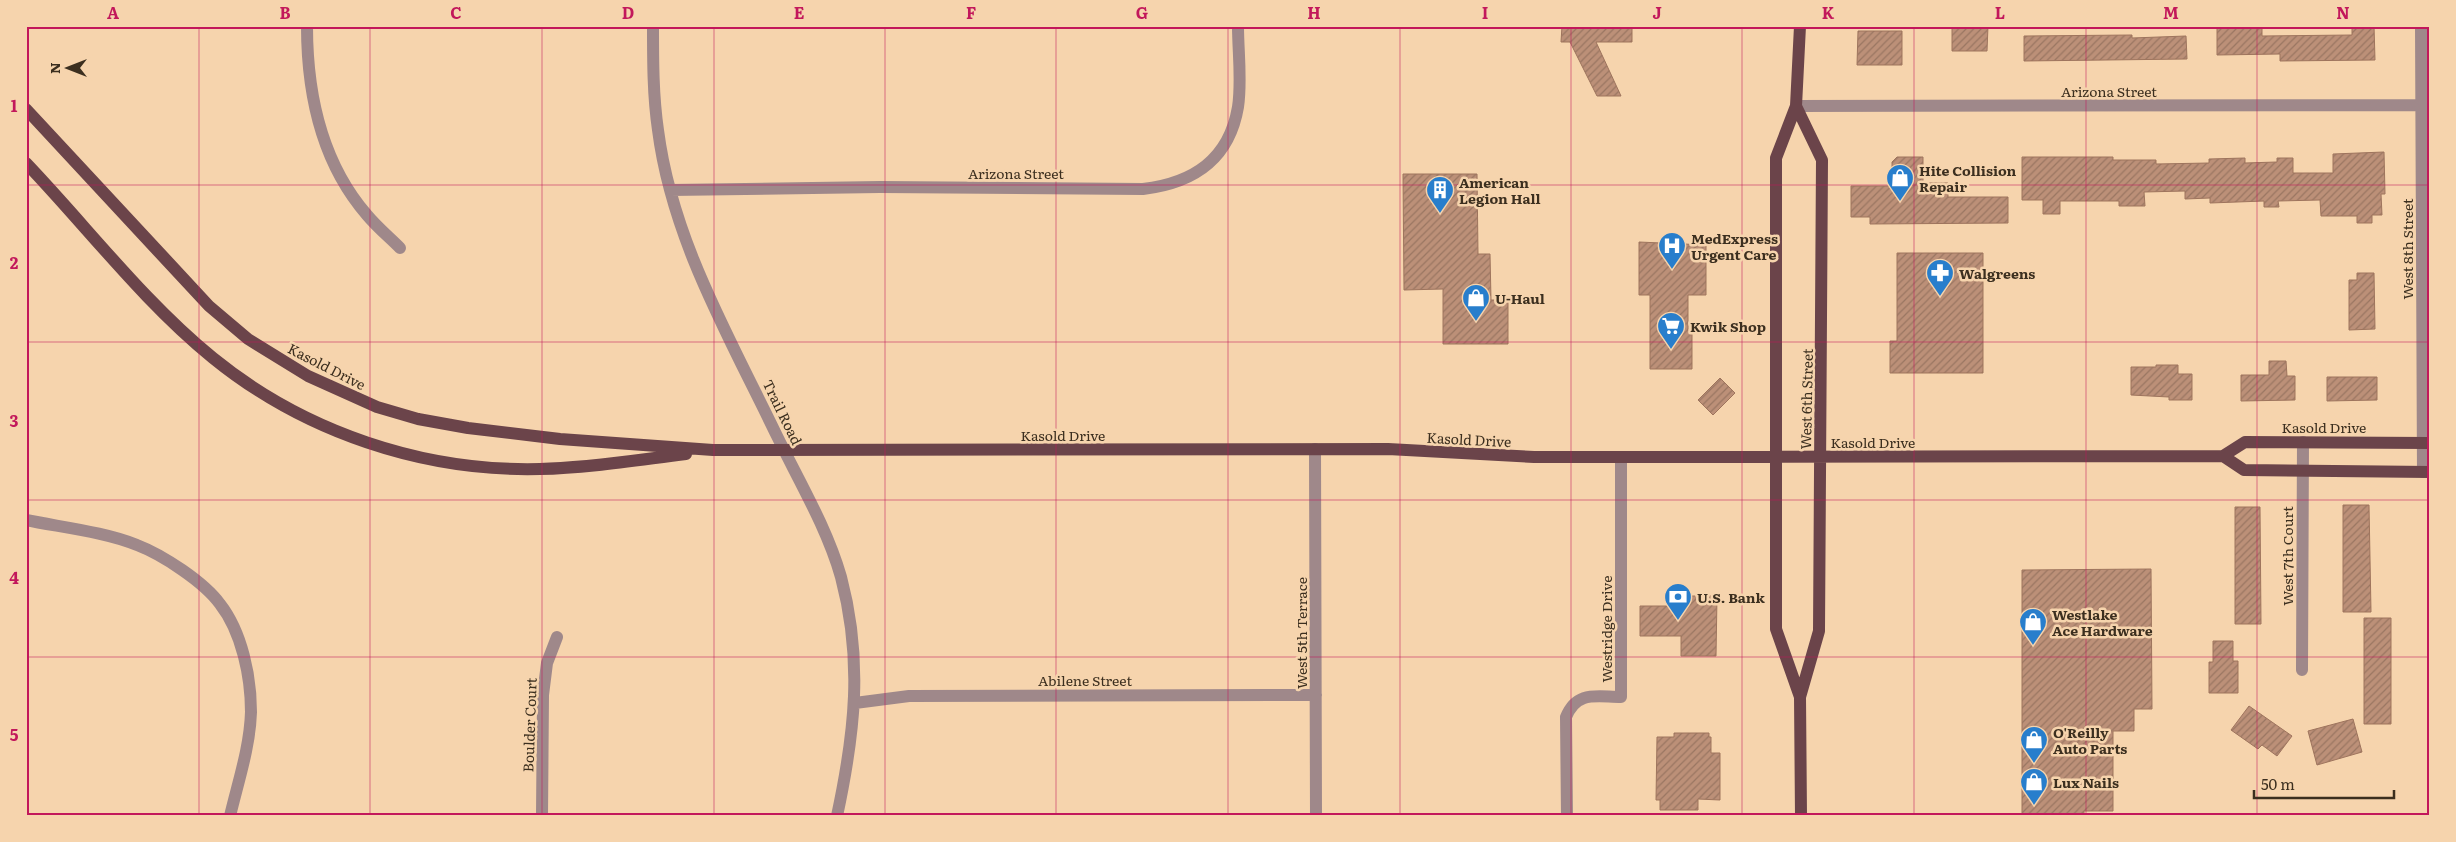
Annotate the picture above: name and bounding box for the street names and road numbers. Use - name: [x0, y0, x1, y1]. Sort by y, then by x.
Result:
- street label: Arizona Street: [2061, 81, 2157, 101]
- street label: Arizona Street: [968, 163, 1064, 183]
- street label: West 8th Street: [2397, 198, 2417, 300]
- street label: Kasold Drive: [285, 338, 369, 394]
- street label: West 6th Street: [1795, 348, 1817, 450]
- street label: Trail Road: [759, 376, 808, 448]
- street label: Kasold Drive: [2282, 417, 2366, 437]
- street label: Kasold Drive: [1021, 425, 1105, 445]
- street label: Kasold Drive: [1426, 427, 1512, 451]
- street label: Kasold Drive: [1831, 432, 1915, 452]
- street label: West 7th Court: [2277, 506, 2297, 606]
- street label: Westridge Drive: [1596, 576, 1616, 682]
- street label: West 5th Terrace: [1291, 577, 1311, 689]
- street label: Abilene Street: [1038, 670, 1132, 690]
- street label: Boulder Court: [517, 677, 541, 773]

